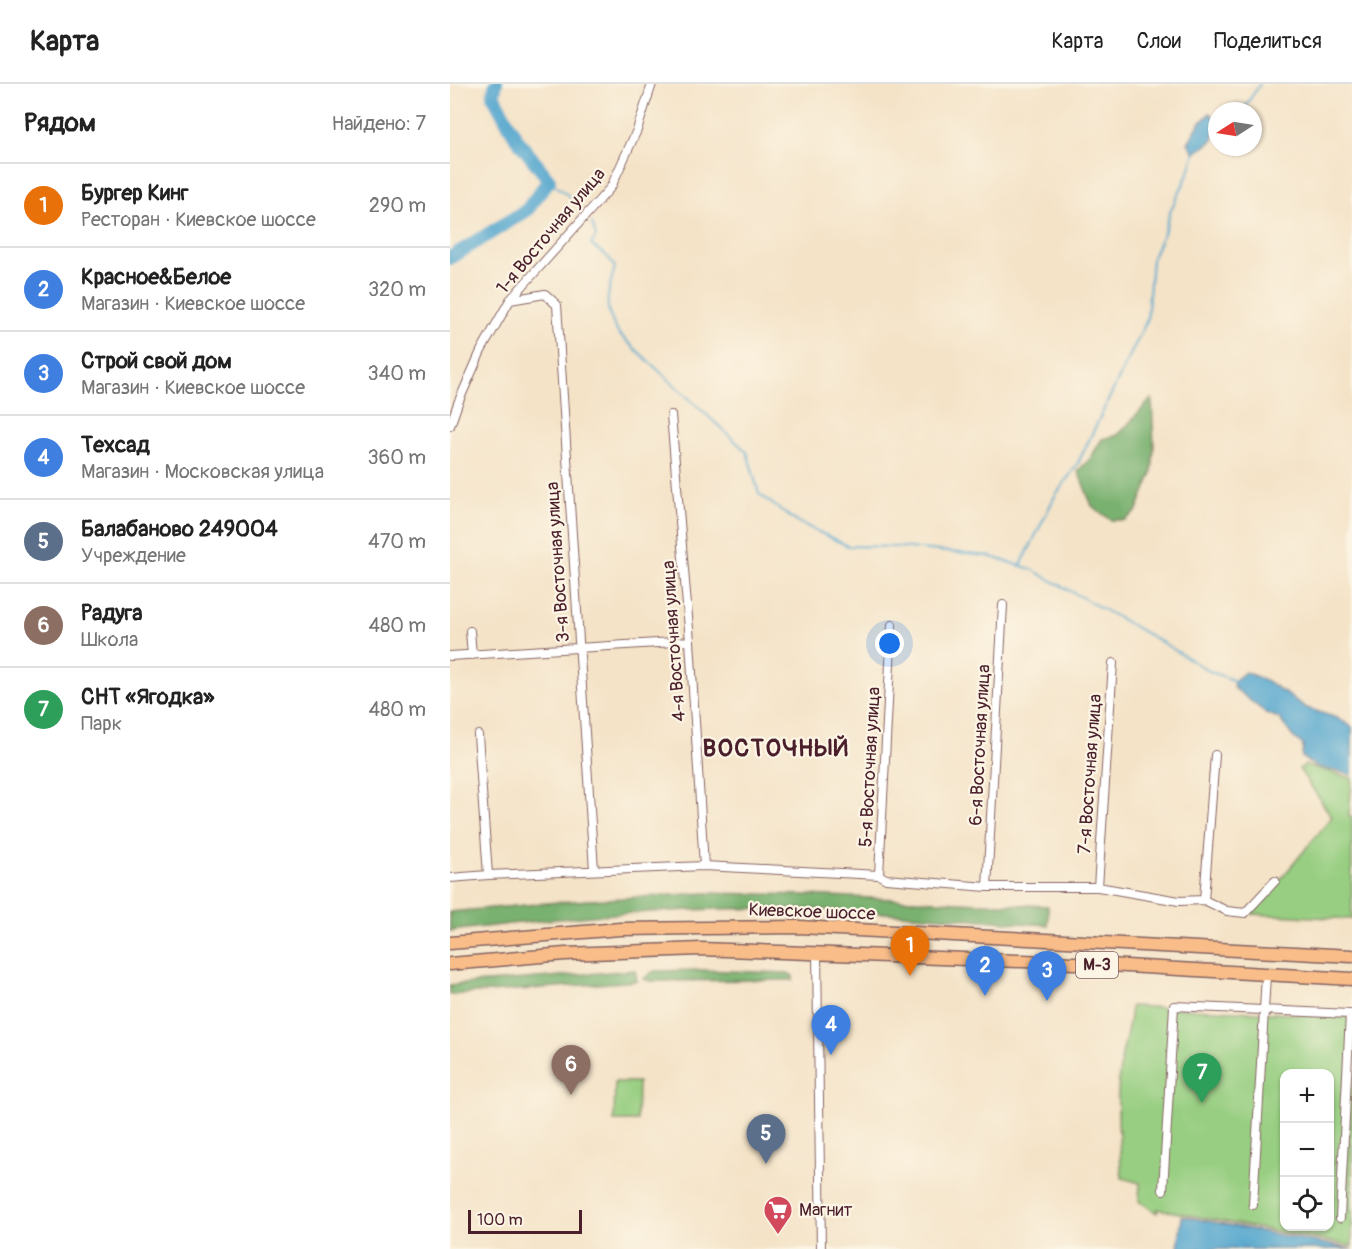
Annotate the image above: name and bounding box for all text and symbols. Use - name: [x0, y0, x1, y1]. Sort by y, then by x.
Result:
- text: Карта: [30, 24, 99, 59]
- text: Карта: [1051, 28, 1103, 55]
- text: Слои: [1136, 28, 1181, 55]
- text: Поделиться: [1214, 28, 1322, 55]
- north arrow: [1208, 102, 1262, 156]
- text: Рядом: [24, 107, 96, 139]
- text: Найдено: 7: [332, 111, 426, 136]
- street label: 1-я Восточная улица: [491, 163, 611, 299]
- text: Бургер Кинг: [81, 179, 188, 207]
- text: 1: [40, 193, 47, 218]
- text: 290 m: [369, 193, 426, 218]
- text: Ресторан · Киевское шоссе: [81, 207, 316, 232]
- text: Красное&Белое: [81, 263, 231, 291]
- text: 2: [38, 277, 49, 302]
- text: 320 m: [368, 277, 426, 302]
- text: Магазин · Киевское шоссе: [81, 291, 305, 316]
- text: Строй свой дом: [81, 347, 232, 375]
- text: 3: [38, 361, 49, 386]
- text: 340 m: [367, 361, 426, 386]
- text: Магазин · Киевское шоссе: [81, 375, 305, 400]
- text: Техсад: [81, 431, 150, 459]
- text: 4: [38, 445, 49, 470]
- text: 360 m: [367, 445, 426, 470]
- text: Магазин · Московская улица: [81, 459, 324, 484]
- street label: 3-я Восточная улица: [541, 481, 575, 643]
- text: Балабаново 249004: [81, 515, 278, 543]
- text: 5: [38, 529, 49, 554]
- text: 470 m: [368, 529, 426, 554]
- text: Учреждение: [81, 543, 186, 568]
- street label: 4-я Восточная улица: [657, 560, 691, 722]
- text: Радуга: [81, 599, 143, 627]
- text: 6: [38, 613, 49, 638]
- text: 480 m: [369, 613, 426, 638]
- text: Школа: [81, 627, 138, 652]
- your location: [875, 629, 904, 658]
- street label: 6-я Восточная улица: [964, 664, 996, 826]
- text: СНТ «Ягодка»: [81, 683, 214, 711]
- street label: 5-я Восточная улица: [854, 686, 886, 848]
- street label: 7-я Восточная улица: [1073, 693, 1107, 855]
- text: 7: [38, 697, 49, 722]
- text: 480 m: [369, 697, 426, 722]
- text: Парк: [81, 711, 122, 736]
- district label: ВОСТОЧНЫЙ: [703, 734, 849, 763]
- street label: Киевское шоссе: [748, 898, 876, 926]
- pin: 1: [890, 926, 930, 976]
- pin: 2: [966, 946, 1004, 996]
- pin: 3: [1028, 952, 1066, 1001]
- road number: М-3: [1076, 952, 1118, 978]
- pin: 4: [812, 1006, 850, 1055]
- pin: 6: [552, 1046, 590, 1095]
- pin: 7: [1182, 1054, 1221, 1103]
- map controls: [1280, 1069, 1334, 1231]
- button: +: [1280, 1069, 1334, 1123]
- pin: 5: [746, 1114, 786, 1164]
- button: −: [1280, 1123, 1334, 1177]
- button: locate: [1280, 1177, 1334, 1231]
- supermarket icon: Магнит: [762, 1194, 794, 1236]
- place label: Магнит: [799, 1199, 852, 1222]
- scale bar: [468, 1207, 582, 1234]
- text: 100 m: [477, 1210, 523, 1230]

